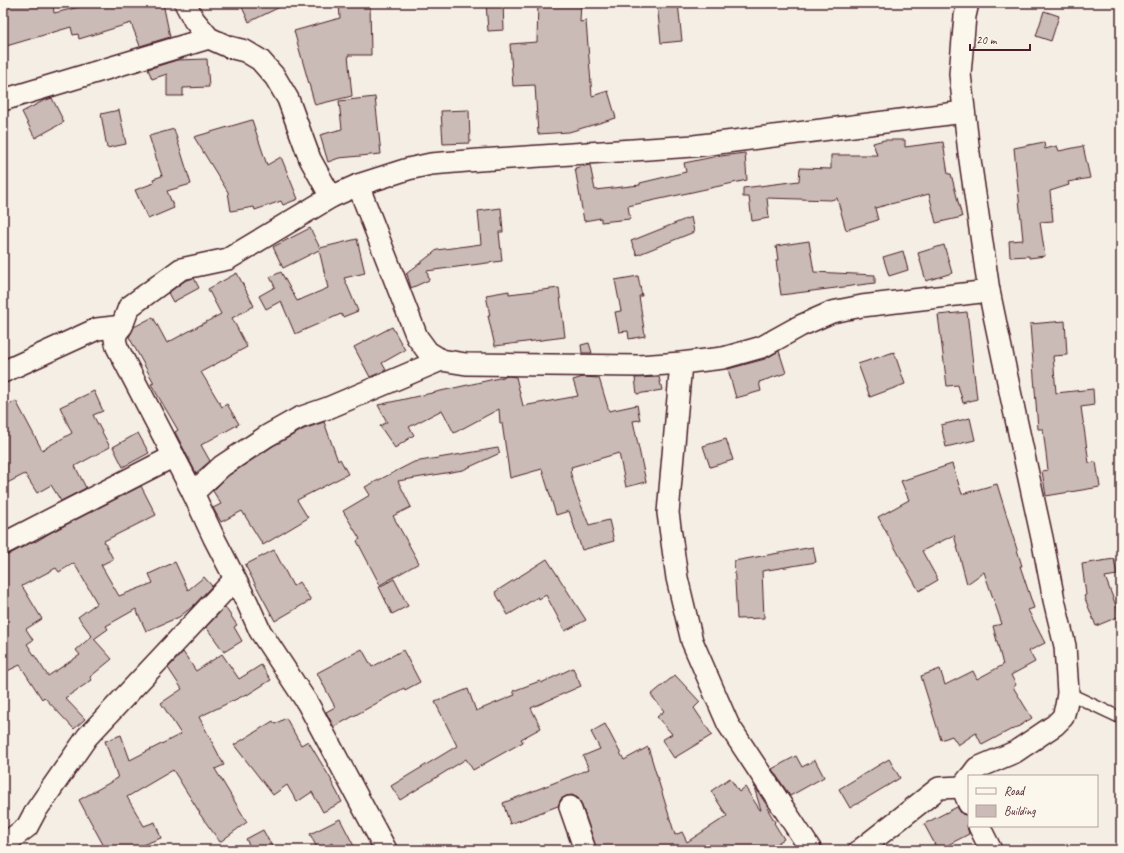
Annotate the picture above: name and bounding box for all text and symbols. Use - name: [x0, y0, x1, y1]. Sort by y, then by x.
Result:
- scale bar: [970, 26, 1030, 52]
- text: 20 m: [976, 32, 998, 48]
- legend: [968, 775, 1098, 827]
- text: Road: [1004, 783, 1026, 799]
- text: Building: [1004, 803, 1036, 819]

